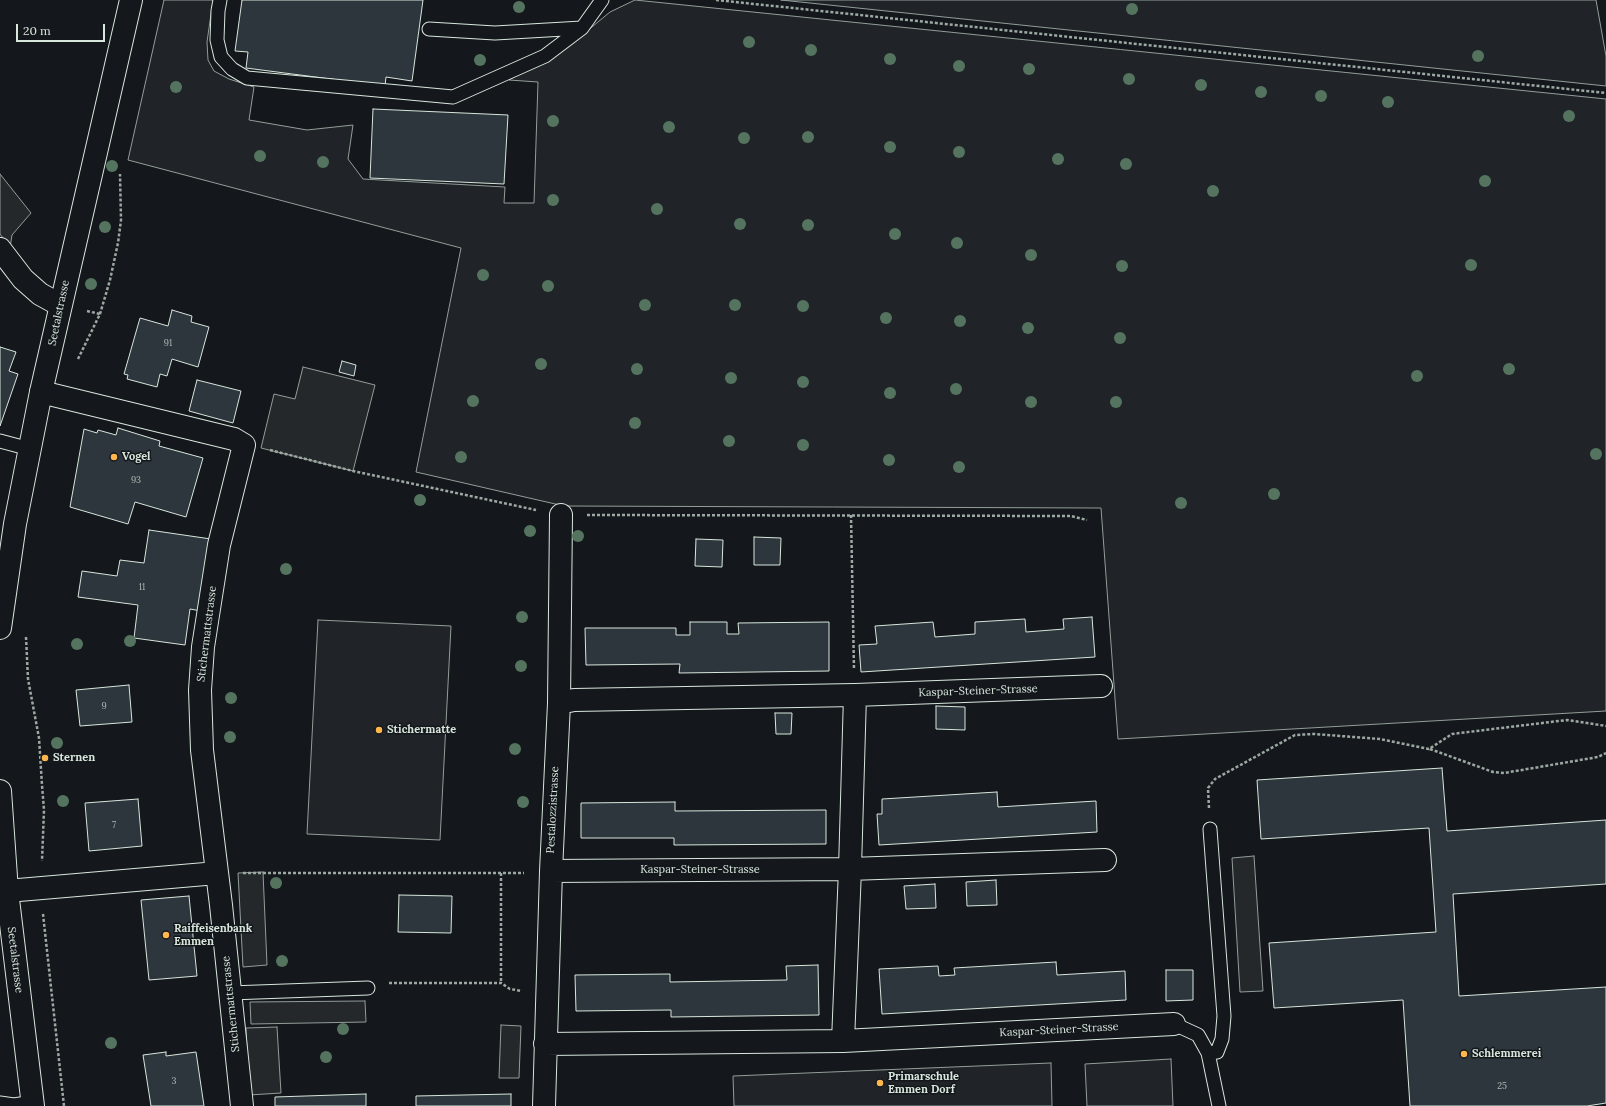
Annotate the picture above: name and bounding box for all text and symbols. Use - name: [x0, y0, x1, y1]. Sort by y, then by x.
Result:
- scale bar: [18, 16, 107, 42]
- text: 20 m: [23, 23, 51, 38]
- street label: Seetalstrasse: [46, 279, 72, 347]
- house number: 91: [164, 338, 172, 348]
- place label: Vogel: [122, 450, 151, 464]
- marker: Vogel: [109, 452, 119, 462]
- house number: 93: [131, 475, 141, 485]
- house number: 11: [139, 582, 145, 592]
- street label: Stichermattstrasse: [195, 585, 219, 683]
- street label: Kaspar-Steiner-Strasse: [918, 682, 1038, 700]
- house number: 9: [101, 701, 107, 711]
- place label: Stichermatte: [387, 723, 456, 737]
- marker: Stichermatte: [374, 725, 384, 735]
- place label: Sternen: [53, 751, 95, 765]
- marker: Sternen: [40, 753, 50, 763]
- street label: Pestalozzistrasse: [544, 766, 562, 854]
- house number: 7: [112, 820, 116, 830]
- street label: Kaspar-Steiner-Strasse: [640, 863, 760, 877]
- place label: Raiffeisenbank Emmen: [174, 922, 252, 948]
- street label: Seetalstrasse: [4, 926, 26, 994]
- marker: Raiffeisenbank Emmen: [161, 930, 171, 940]
- street label: Stichermattstrasse: [219, 955, 243, 1053]
- street label: Kaspar-Steiner-Strasse: [999, 1020, 1119, 1040]
- place label: Schlemmerei: [1472, 1047, 1541, 1061]
- marker: Schlemmerei: [1459, 1049, 1469, 1059]
- place label: Primarschule Emmen Dorf: [888, 1070, 959, 1096]
- house number: 3: [171, 1076, 177, 1086]
- marker: Primarschule Emmen Dorf: [875, 1078, 885, 1088]
- house number: 25: [1497, 1081, 1507, 1091]

